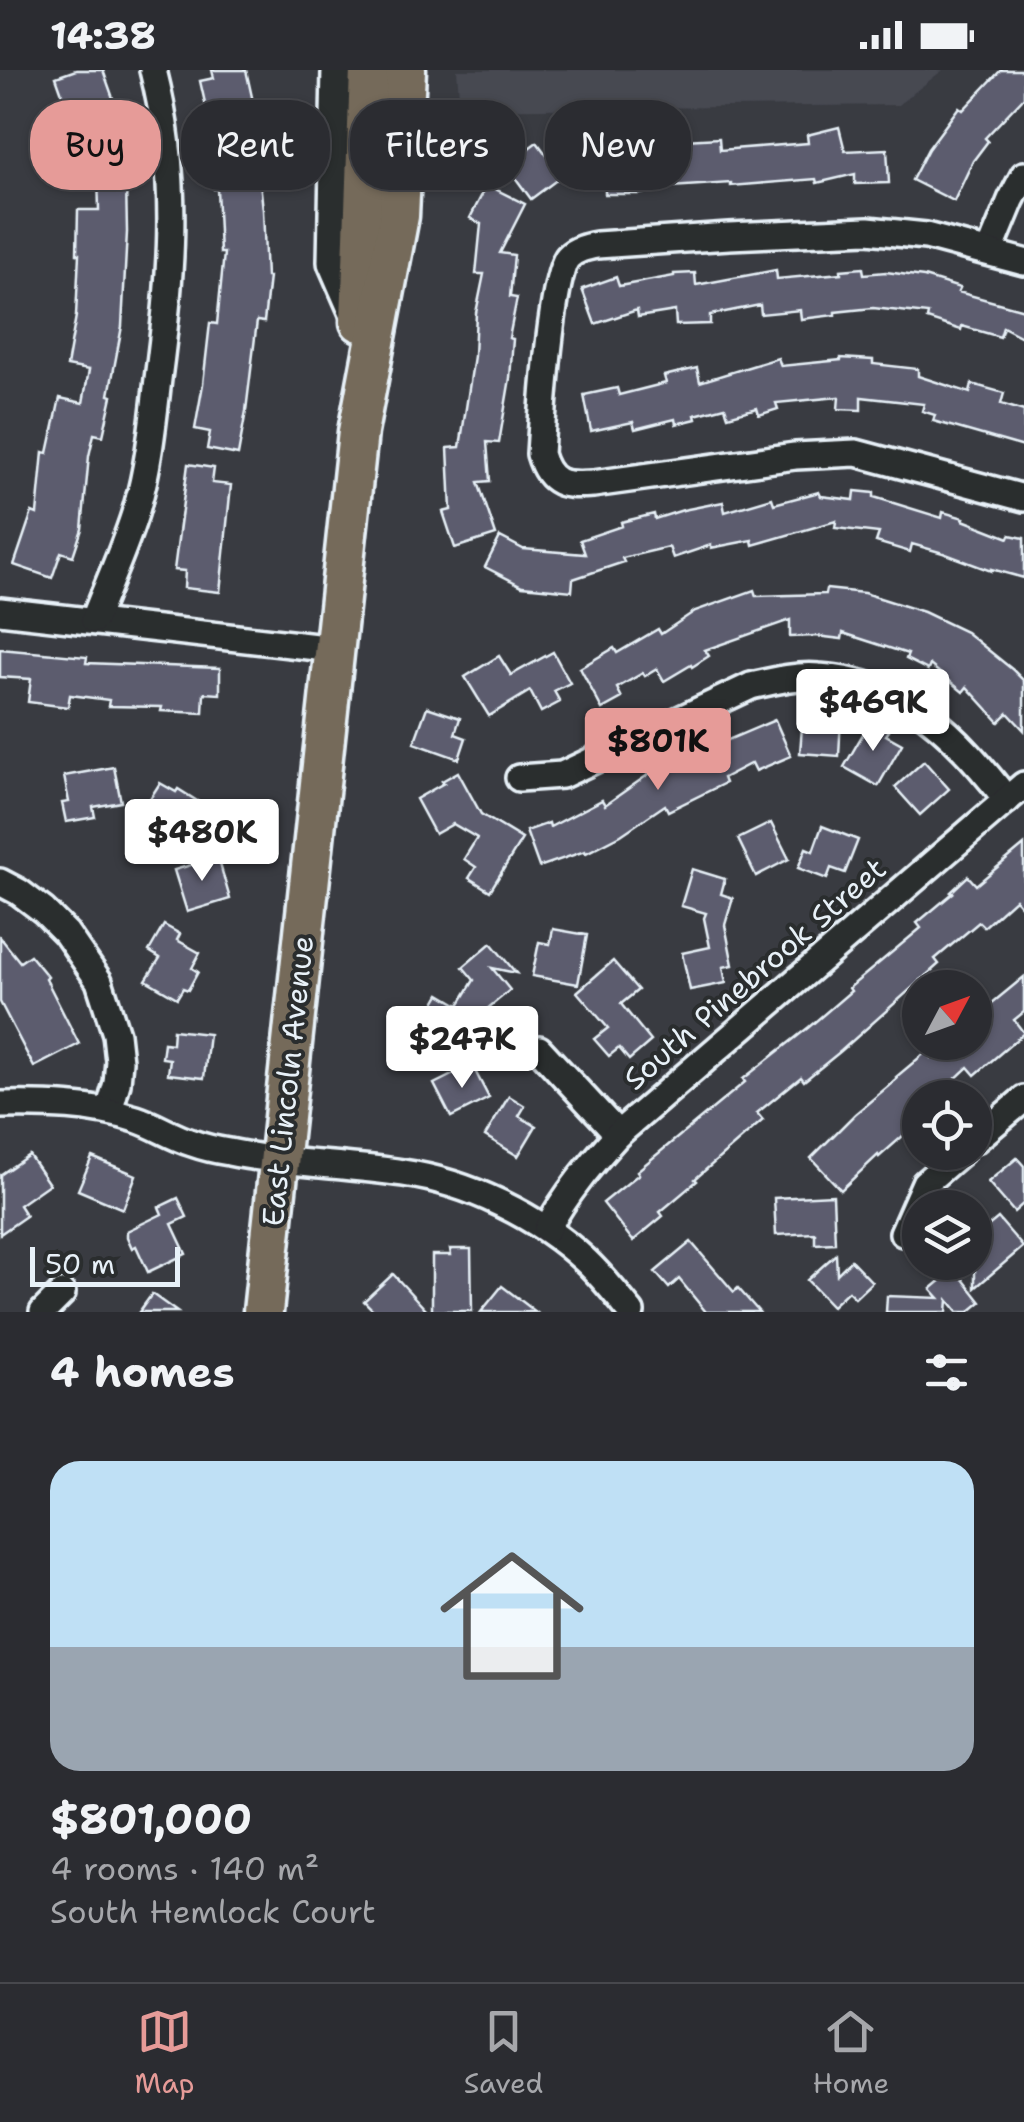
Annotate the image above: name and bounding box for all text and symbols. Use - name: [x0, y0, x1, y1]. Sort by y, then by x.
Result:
- text: 14:38: [50, 10, 156, 61]
- chip: Buy: [30, 100, 161, 190]
- chip: Rent: [181, 100, 330, 190]
- chip: Filters: [350, 100, 525, 190]
- chip: New: [545, 100, 691, 190]
- pin: $469K: [803, 669, 943, 754]
- text: $469K: [818, 680, 928, 723]
- pin: $801K: [588, 708, 728, 793]
- text: $801K: [607, 719, 709, 762]
- pin: $480K: [132, 799, 272, 884]
- text: $480K: [147, 810, 257, 853]
- street label: South Pinebrook Street: [615, 848, 895, 1099]
- street label: East Lincoln Avenue: [252, 934, 323, 1228]
- north arrow: [902, 970, 992, 1060]
- map controls: [902, 970, 992, 1280]
- pin: $247K: [392, 1006, 532, 1091]
- text: $247K: [408, 1017, 516, 1060]
- button: locate: [902, 1080, 992, 1170]
- button: layers: [902, 1190, 992, 1280]
- scale bar: [30, 1242, 180, 1286]
- text: 50 m: [45, 1245, 115, 1283]
- text: 4 homes: [50, 1344, 235, 1400]
- icon: filters: [919, 1345, 974, 1400]
- icon: home: [422, 1526, 602, 1706]
- text: $801,000: [50, 1791, 252, 1847]
- text: 4 rooms · 140 m²: [50, 1847, 319, 1890]
- text: South Hemlock Court: [50, 1890, 376, 1933]
- tab: Map: [135, 2004, 195, 2102]
- tab: Saved: [464, 2004, 543, 2102]
- tab: Home: [812, 2004, 889, 2102]

